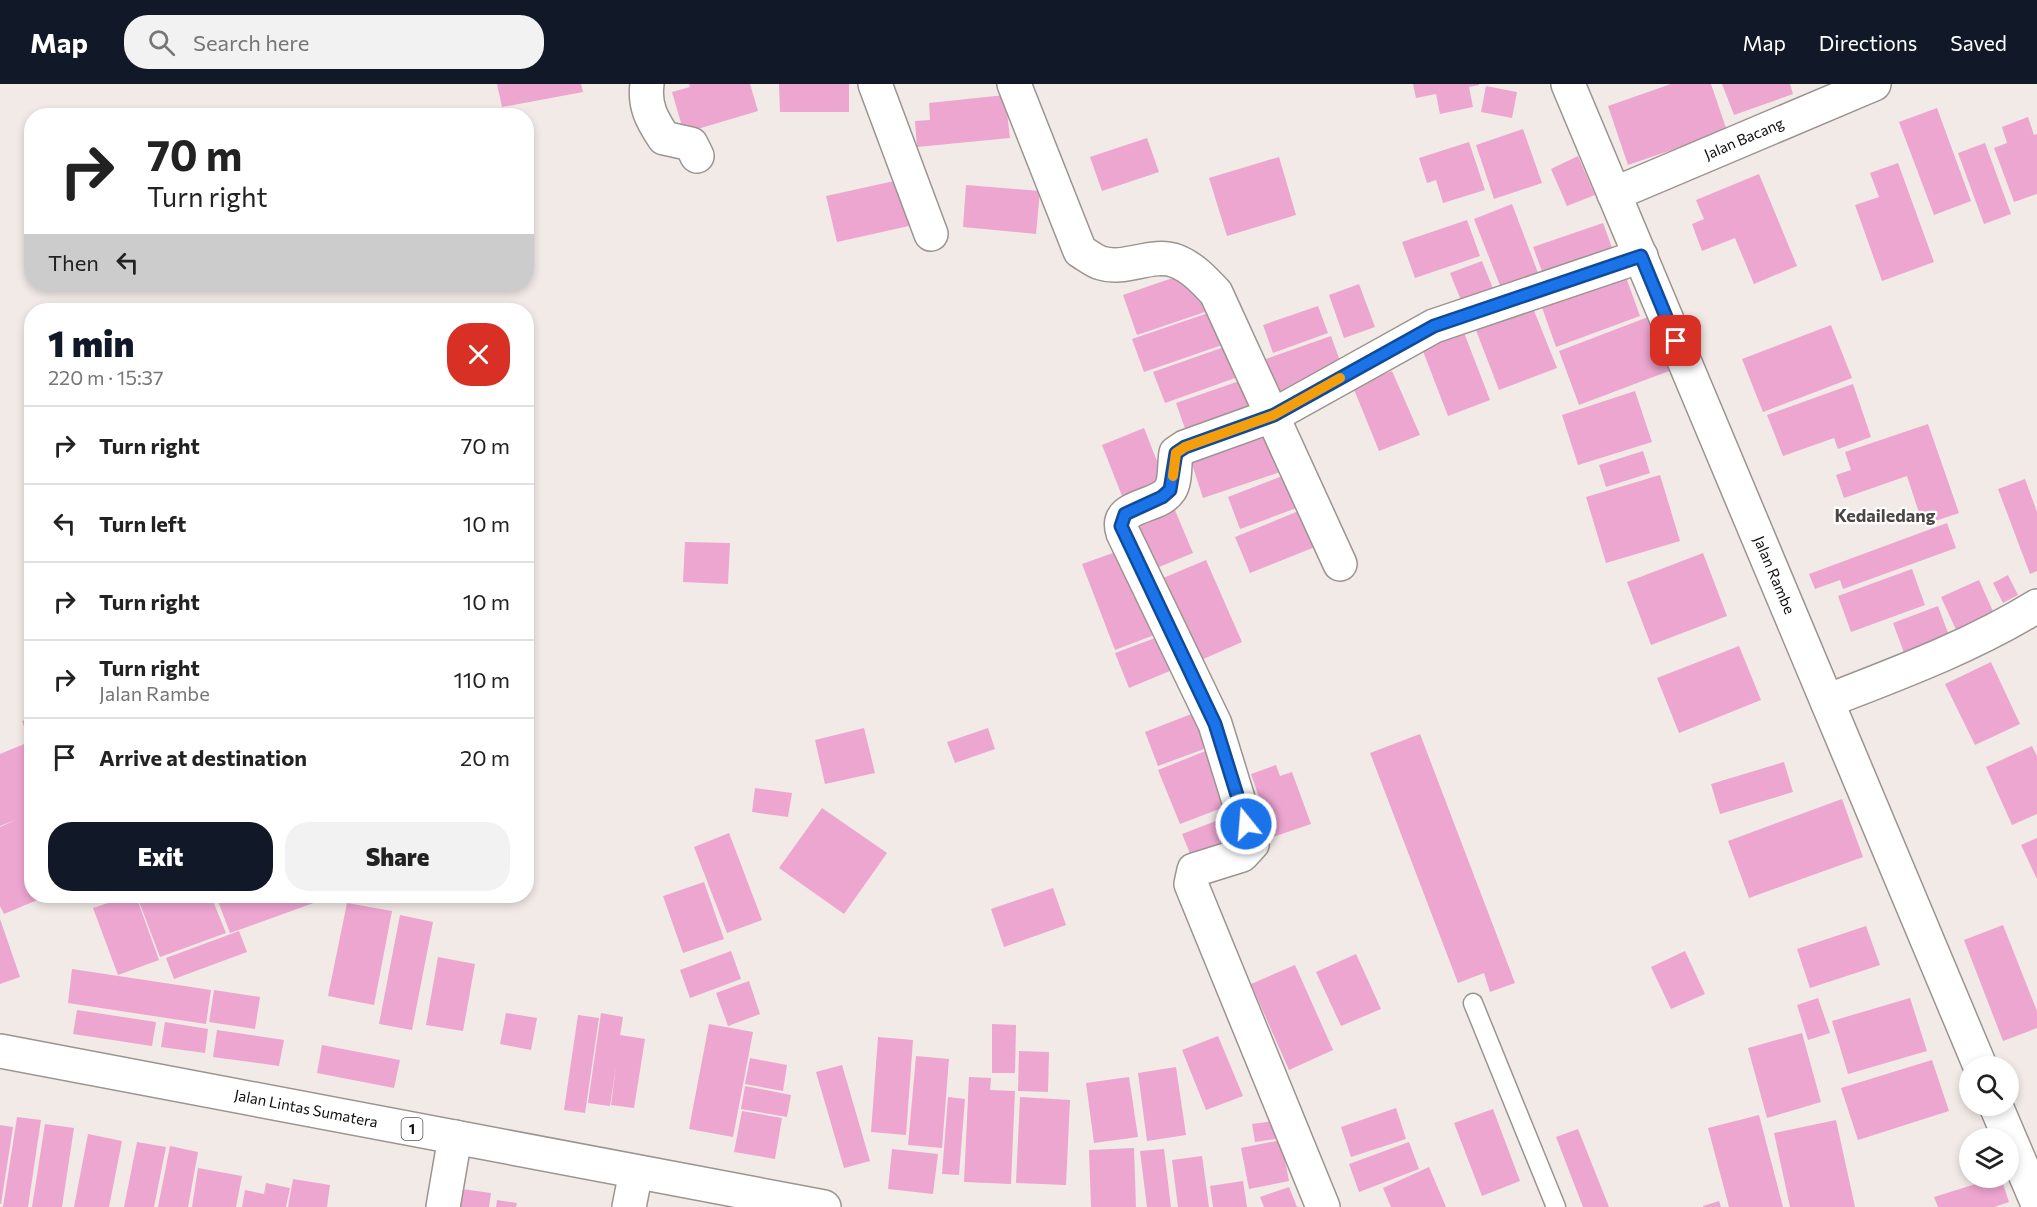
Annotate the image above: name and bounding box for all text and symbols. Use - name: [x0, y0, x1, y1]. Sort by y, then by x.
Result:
- search box: [124, 15, 544, 69]
- text: Map: [30, 25, 88, 59]
- icon: search: [145, 26, 178, 59]
- text: Search here: [193, 29, 309, 56]
- text: Map: [1743, 30, 1786, 55]
- text: Directions: [1819, 30, 1917, 55]
- text: Saved: [1950, 30, 2007, 55]
- street label: Jalan Bacang: [1701, 113, 1786, 163]
- text: 70 m: [147, 128, 242, 180]
- icon: right: [48, 132, 126, 210]
- text: Turn right: [147, 180, 267, 213]
- icon: left: [111, 246, 144, 279]
- text: Then: [48, 249, 99, 276]
- pin: [1650, 315, 1701, 366]
- text: 1 min: [48, 320, 134, 364]
- button: close: [447, 323, 510, 386]
- icon: arrive: [1659, 324, 1692, 357]
- text: 220 m · 15:37: [48, 365, 163, 389]
- icon: right: [48, 429, 81, 462]
- text: Turn right: [99, 432, 200, 459]
- text: 70 m: [461, 432, 510, 459]
- district label: Kedailedang: [1834, 504, 1936, 526]
- icon: left: [48, 507, 81, 540]
- text: Turn left: [99, 510, 186, 537]
- text: 10 m: [463, 510, 510, 537]
- street label: Jalan Rambe: [1750, 533, 1799, 616]
- icon: right: [48, 585, 81, 618]
- text: Turn right: [99, 588, 200, 615]
- text: 10 m: [463, 588, 510, 615]
- text: Turn right: [99, 654, 200, 681]
- icon: right: [48, 663, 81, 696]
- text: 110 m: [453, 666, 510, 693]
- text: Jalan Rambe: [99, 681, 210, 705]
- icon: arrive: [48, 741, 81, 774]
- text: Arrive at destination: [99, 744, 307, 771]
- text: 20 m: [460, 744, 510, 771]
- position arrow: [1214, 792, 1278, 856]
- button: Exit: [48, 822, 273, 891]
- button: Share: [285, 822, 510, 891]
- map controls: [1959, 1056, 2019, 1188]
- button: search: [1959, 1056, 2019, 1116]
- street label: Jalan Lintas Sumatera: [233, 1085, 379, 1131]
- road number: 1: [402, 1118, 422, 1140]
- button: layers: [1959, 1128, 2019, 1188]

